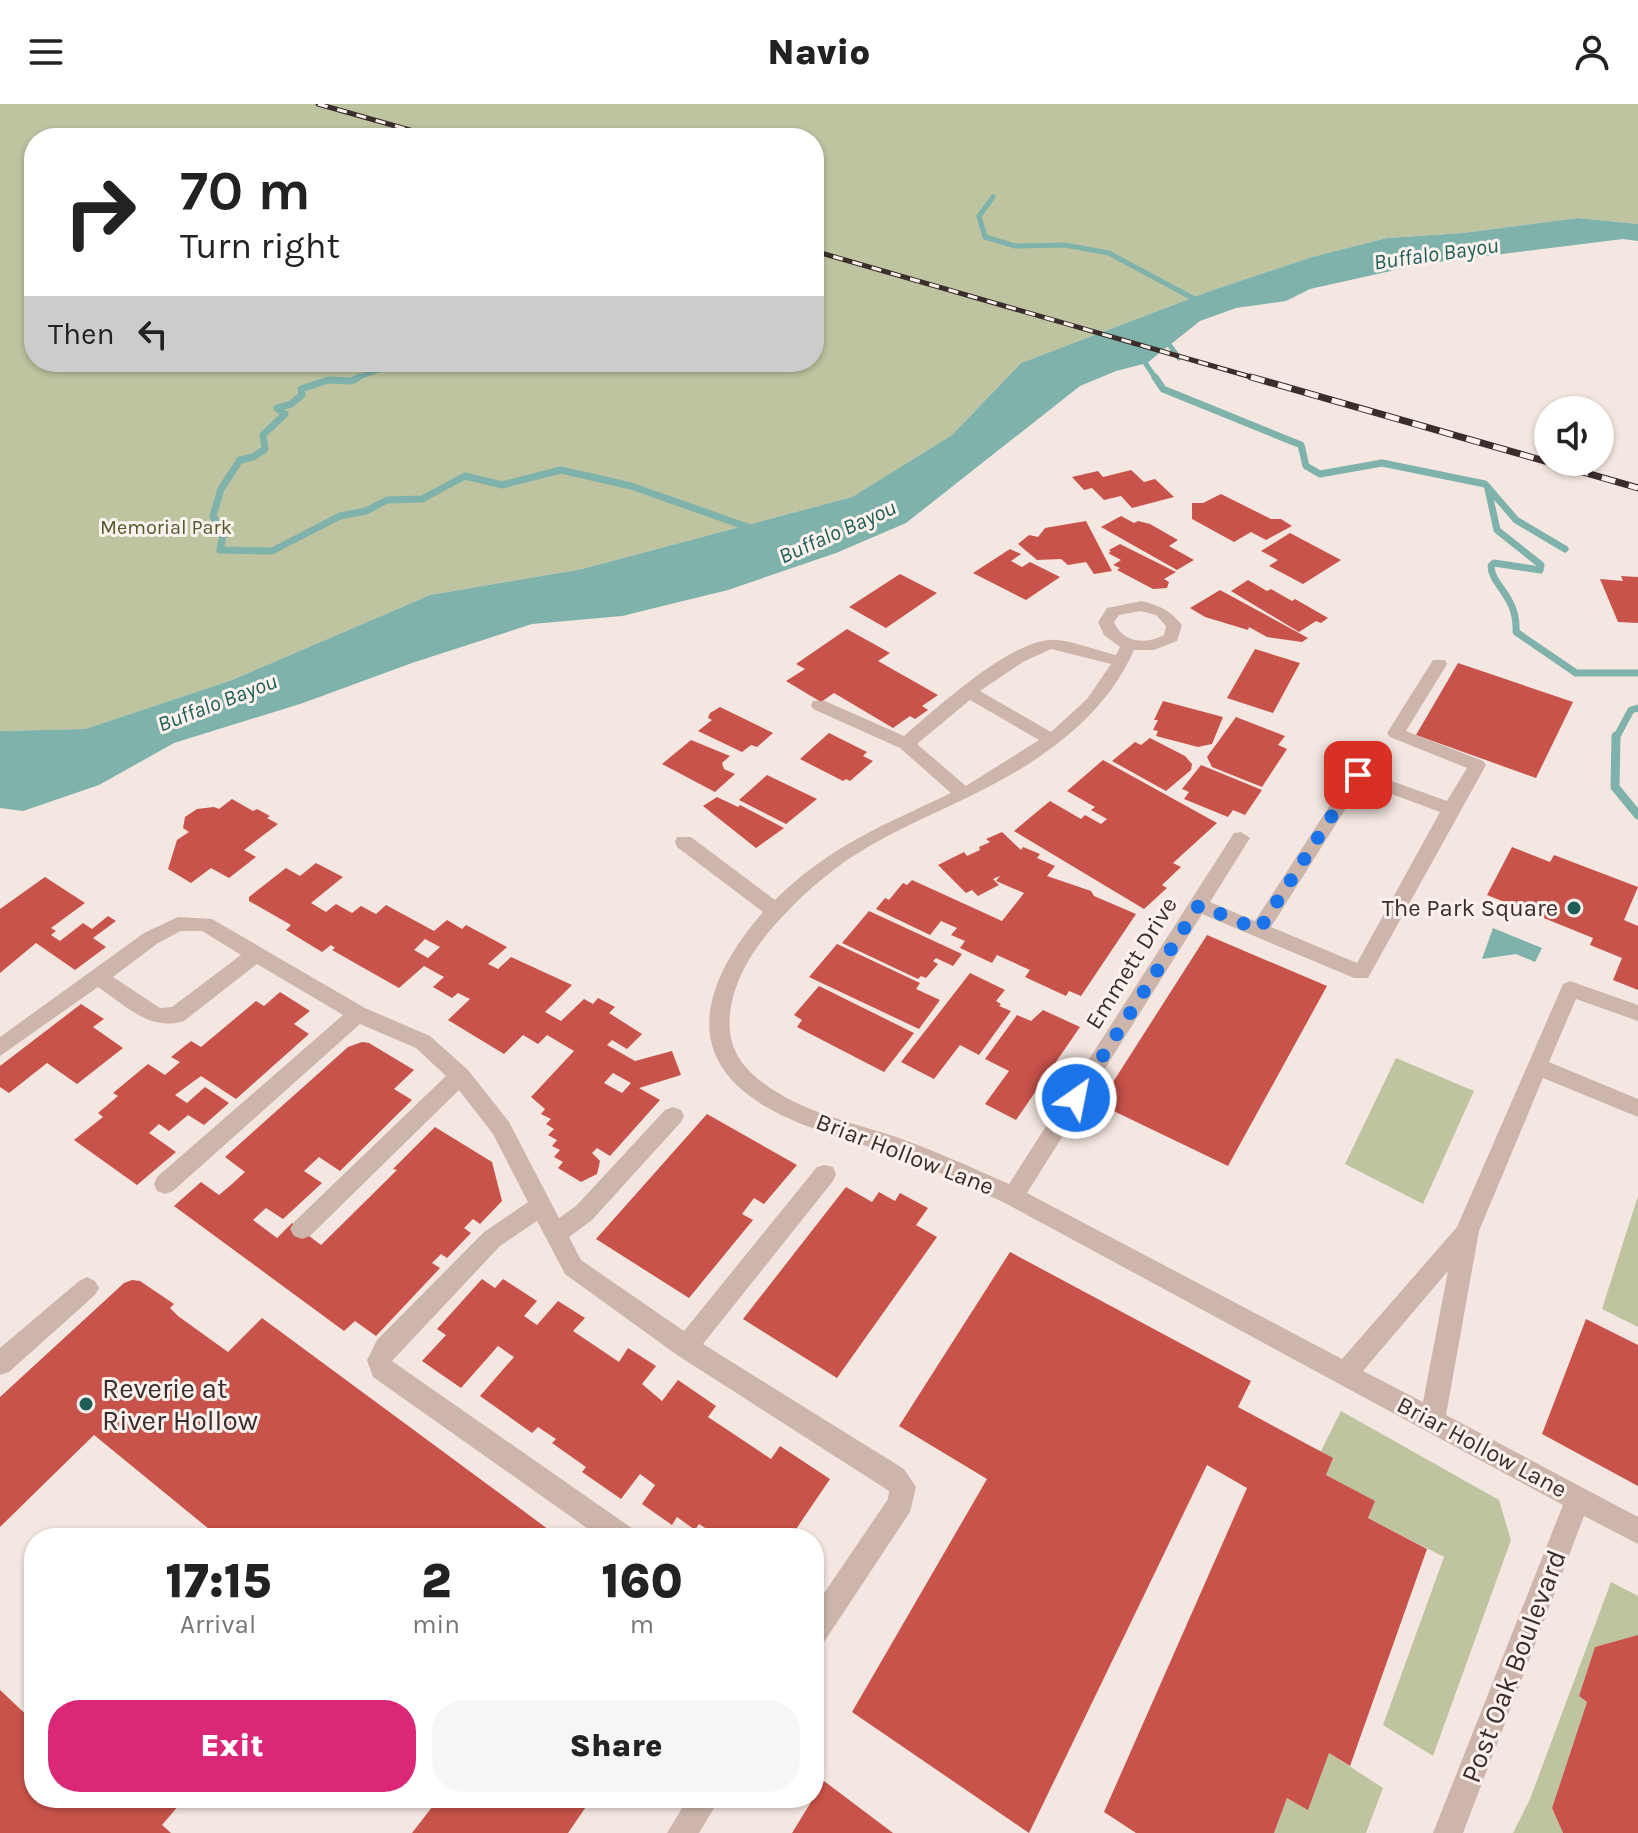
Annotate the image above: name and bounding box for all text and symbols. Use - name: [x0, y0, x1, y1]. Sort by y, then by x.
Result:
- icon: menu: [24, 30, 68, 74]
- icon: person: [1570, 30, 1614, 74]
- text: Navio: [768, 31, 870, 73]
- text: 70 m: [180, 158, 311, 223]
- icon: right: [48, 160, 152, 264]
- text: Turn right: [180, 225, 340, 267]
- water label: Buffalo Bayou: [1372, 232, 1500, 276]
- icon: left: [131, 312, 175, 356]
- text: Then: [48, 316, 115, 352]
- map controls: [1534, 396, 1614, 476]
- button: sound: [1534, 396, 1614, 476]
- water label: Buffalo Bayou: [775, 494, 900, 569]
- park label: Memorial Park: [100, 516, 232, 539]
- water label: Buffalo Bayou: [154, 668, 281, 738]
- pin: [1324, 741, 1392, 809]
- icon: arrive: [1336, 753, 1380, 797]
- street label: Emmett Drive: [1079, 892, 1183, 1034]
- place label: The Park Square: [1382, 894, 1558, 922]
- marker: The Park Square: [1565, 899, 1583, 917]
- position arrow: [1034, 1056, 1118, 1140]
- street label: Briar Hollow Lane: [812, 1107, 998, 1201]
- place label: Reverie at River Hollow: [102, 1372, 258, 1437]
- street label: Briar Hollow Lane: [1392, 1390, 1572, 1504]
- marker: Reverie at River Hollow: [77, 1395, 95, 1413]
- street label: Post Oak Boulevard: [1454, 1545, 1573, 1787]
- text: 17:15: [165, 1553, 271, 1609]
- text: 2: [421, 1553, 451, 1609]
- text: 160: [601, 1553, 683, 1609]
- text: Arrival: [180, 1609, 256, 1640]
- text: min: [412, 1609, 460, 1640]
- text: m: [630, 1609, 654, 1640]
- button: Exit: [48, 1700, 416, 1792]
- button: Share: [432, 1700, 800, 1792]

